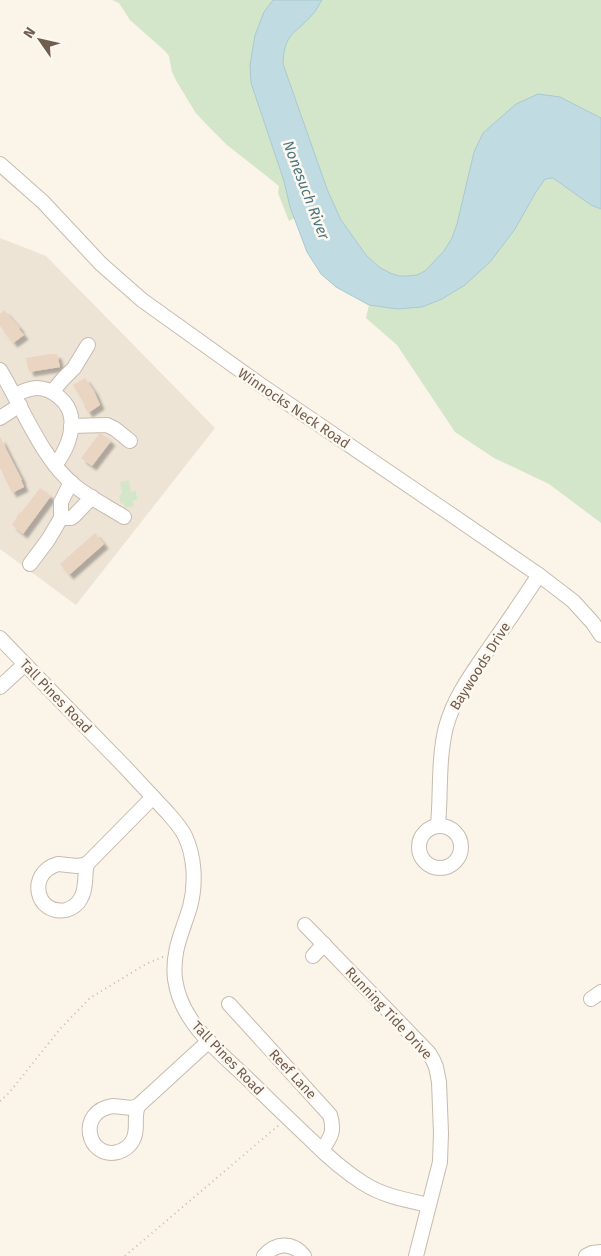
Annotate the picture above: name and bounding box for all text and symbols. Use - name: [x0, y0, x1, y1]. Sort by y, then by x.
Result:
- north arrow: [15, 15, 65, 65]
- text: N: [20, 24, 39, 42]
- water label: Nonesuch River: [279, 138, 334, 243]
- street label: Winnocks Neck Road: [235, 365, 353, 452]
- street label: Baywoods Drive: [447, 619, 514, 713]
- street label: Tall Pines Road: [16, 656, 95, 737]
- street label: Running Tide Drive: [342, 964, 436, 1063]
- street label: Tall Pines Road: [188, 1018, 267, 1099]
- street label: Reef Lane: [265, 1046, 320, 1103]

